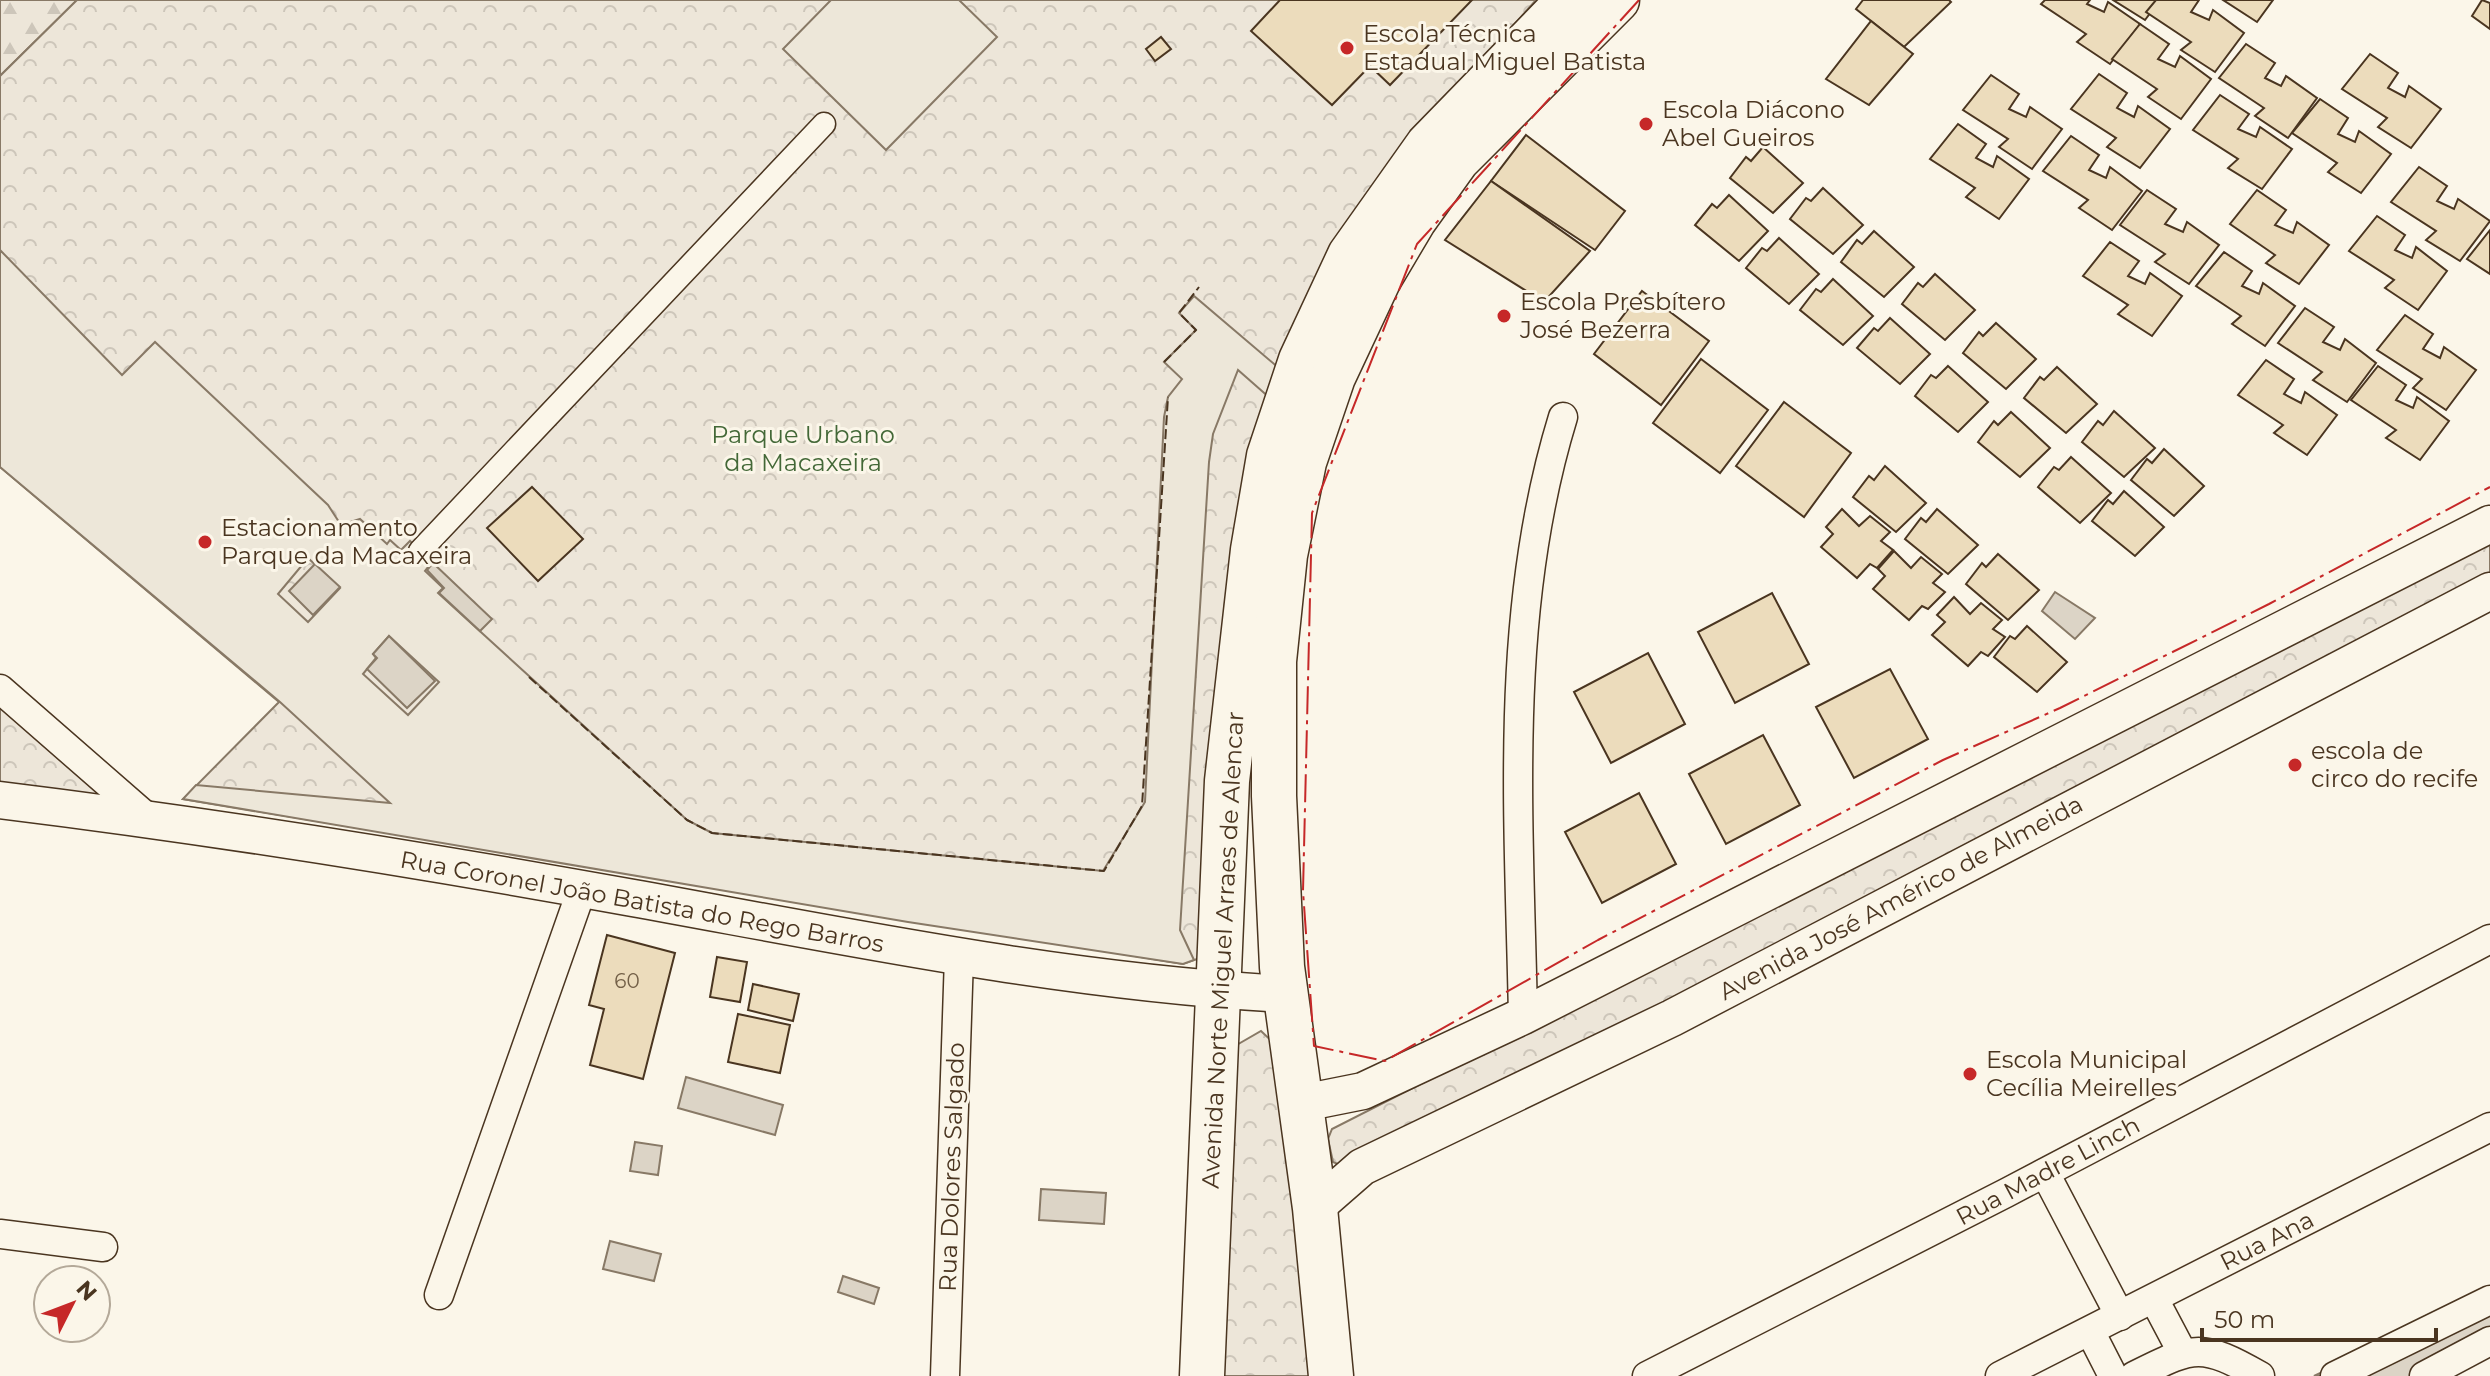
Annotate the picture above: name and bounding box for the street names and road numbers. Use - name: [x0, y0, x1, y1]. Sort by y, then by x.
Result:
- street label: Avenida Norte Miguel Arraes de Alencar: [1196, 711, 1249, 1189]
- street label: Avenida José Américo de Almeida: [1714, 789, 2088, 1006]
- street label: Rua Coronel João Batista do Rego Barros: [398, 845, 886, 958]
- street label: Rua Dolores Salgado: [933, 1042, 970, 1292]
- street label: Rua Madre Linch: [1951, 1110, 2145, 1231]
- street label: Rua Ana: [2215, 1205, 2319, 1277]

